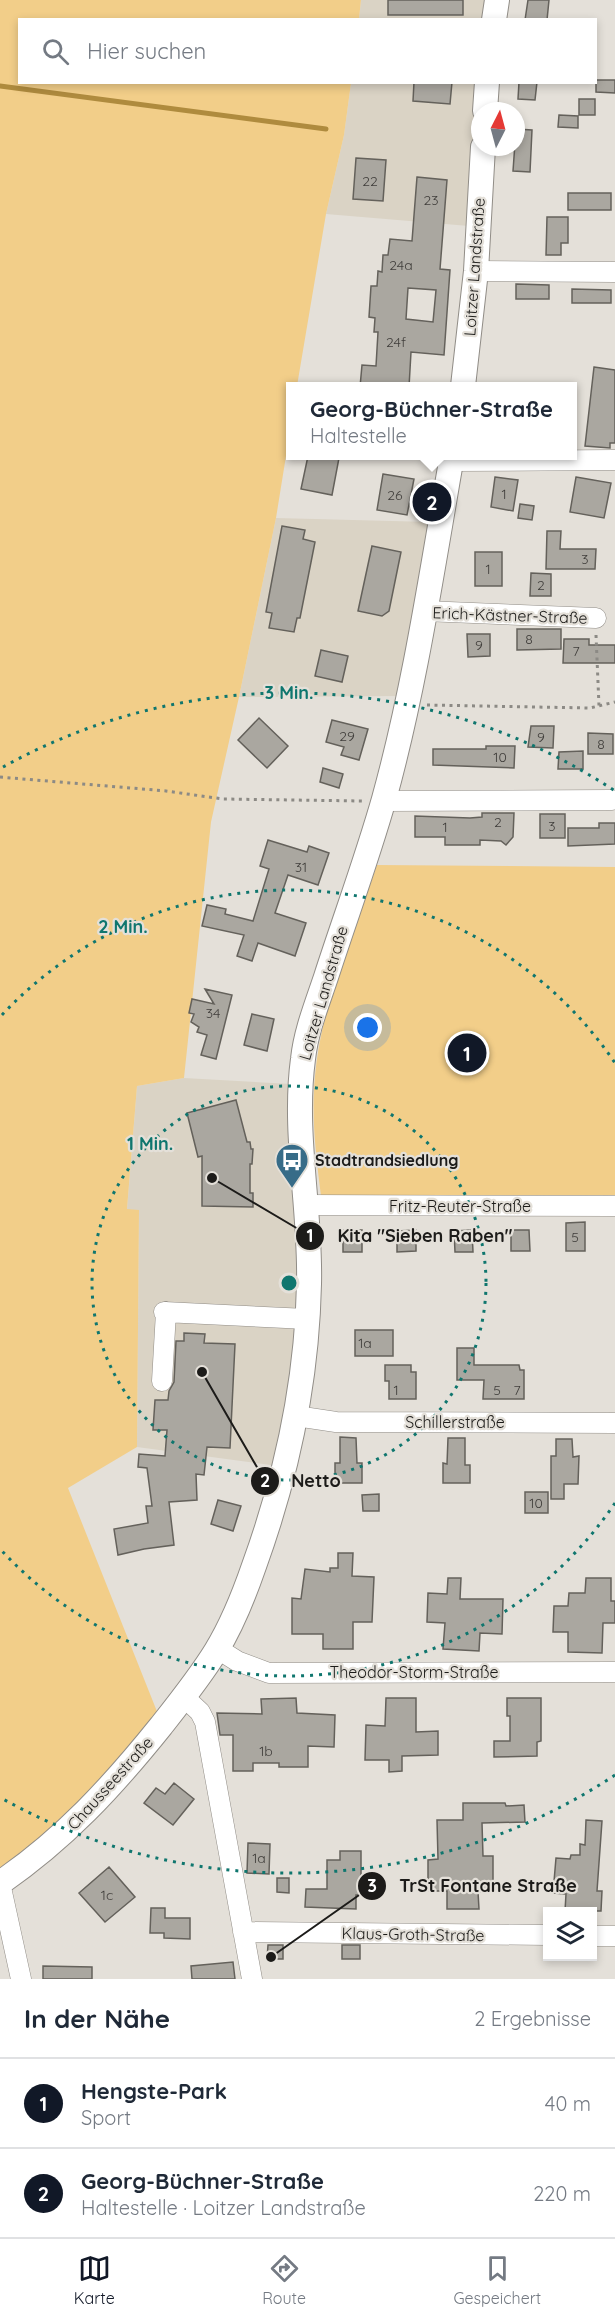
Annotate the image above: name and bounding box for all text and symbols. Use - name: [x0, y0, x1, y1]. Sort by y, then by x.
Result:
- search box: [18, 18, 597, 84]
- icon: search: [39, 35, 72, 68]
- text: Hier suchen: [87, 37, 206, 65]
- north arrow: [471, 102, 525, 156]
- house number: 22: [362, 172, 378, 190]
- house number: 23: [423, 191, 439, 209]
- street label: Loitzer Landstraße: [459, 197, 489, 337]
- house number: 24a: [389, 256, 413, 274]
- house number: 24f: [386, 333, 406, 351]
- popup: [286, 382, 577, 460]
- text: Georg-Büchner-Straße: [310, 395, 553, 423]
- text: Haltestelle: [310, 423, 407, 448]
- pin: 2: [412, 480, 452, 524]
- house number: 1: [501, 485, 507, 503]
- house number: 26: [387, 486, 403, 504]
- house number: 3: [581, 550, 589, 568]
- house number: 1: [485, 560, 491, 578]
- house number: 2: [537, 576, 545, 594]
- street label: Erich-Kästner-Straße: [432, 602, 588, 628]
- house number: 8: [525, 630, 533, 648]
- house number: 9: [475, 636, 483, 654]
- house number: 7: [572, 642, 580, 660]
- text: 3 Min.: [265, 681, 313, 704]
- house number: 29: [339, 727, 355, 745]
- house number: 9: [537, 728, 545, 746]
- house number: 8: [597, 735, 605, 753]
- house number: 10: [493, 748, 507, 766]
- house number: 2: [494, 813, 502, 831]
- house number: 3: [548, 817, 556, 835]
- house number: 1: [442, 818, 448, 836]
- house number: 31: [295, 858, 307, 876]
- text: 2 Min.: [98, 915, 148, 938]
- street label: Loitzer Landstraße: [294, 924, 352, 1062]
- house number: 34: [206, 1004, 220, 1022]
- your location: [353, 1013, 382, 1042]
- pin: 1: [448, 1030, 486, 1076]
- text: 1 Min.: [127, 1132, 173, 1155]
- bus stop icon: Stadtrandsiedlung: [274, 1142, 310, 1189]
- place label: Stadtrandsiedlung: [315, 1150, 458, 1170]
- street label: Fritz-Reuter-Straße: [389, 1196, 531, 1216]
- callout: Kita "Sieben Raben": [295, 1218, 524, 1254]
- text: 1: [306, 1224, 314, 1247]
- text: Kita "Sieben Raben": [338, 1224, 513, 1247]
- house number: 5: [571, 1228, 579, 1246]
- centre of rings: [279, 1273, 299, 1293]
- house number: 1a: [358, 1334, 372, 1352]
- house number: 1: [393, 1381, 399, 1399]
- house number: 5: [493, 1381, 501, 1399]
- house number: 7: [513, 1381, 521, 1399]
- street label: Schillerstraße: [405, 1412, 505, 1432]
- callout: Netto: [250, 1463, 353, 1499]
- text: 2: [260, 1469, 270, 1492]
- text: Netto: [291, 1469, 341, 1492]
- house number: 10: [529, 1494, 543, 1512]
- street label: Theodor-Storm-Straße: [329, 1662, 499, 1682]
- street label: Chausseestraße: [63, 1732, 157, 1834]
- house number: 1b: [259, 1742, 273, 1760]
- house number: 1a: [252, 1849, 266, 1867]
- callout: TrSt Fontane Straße: [357, 1868, 589, 1904]
- text: 3: [367, 1874, 377, 1897]
- text: TrSt Fontane Straße: [399, 1874, 577, 1897]
- house number: 1c: [101, 1886, 113, 1904]
- map controls: [543, 1907, 597, 1961]
- button: layers: [543, 1907, 597, 1961]
- street label: Klaus-Groth-Straße: [341, 1923, 485, 1945]
- text: In der Nähe: [24, 2002, 170, 2035]
- text: 2 Ergebnisse: [474, 2006, 591, 2031]
- text: Hengste-Park: [81, 2077, 227, 2105]
- text: 1: [40, 2091, 47, 2116]
- text: 40 m: [545, 2091, 591, 2116]
- text: Sport: [81, 2105, 131, 2130]
- text: Georg-Büchner-Straße: [81, 2167, 324, 2195]
- text: 2: [38, 2181, 49, 2206]
- text: 220 m: [533, 2181, 591, 2206]
- text: Haltestelle · Loitzer Landstraße: [81, 2195, 366, 2220]
- tab: Karte: [74, 2252, 115, 2308]
- tab: Route: [262, 2252, 306, 2308]
- tab: Gespeichert: [453, 2252, 541, 2308]

